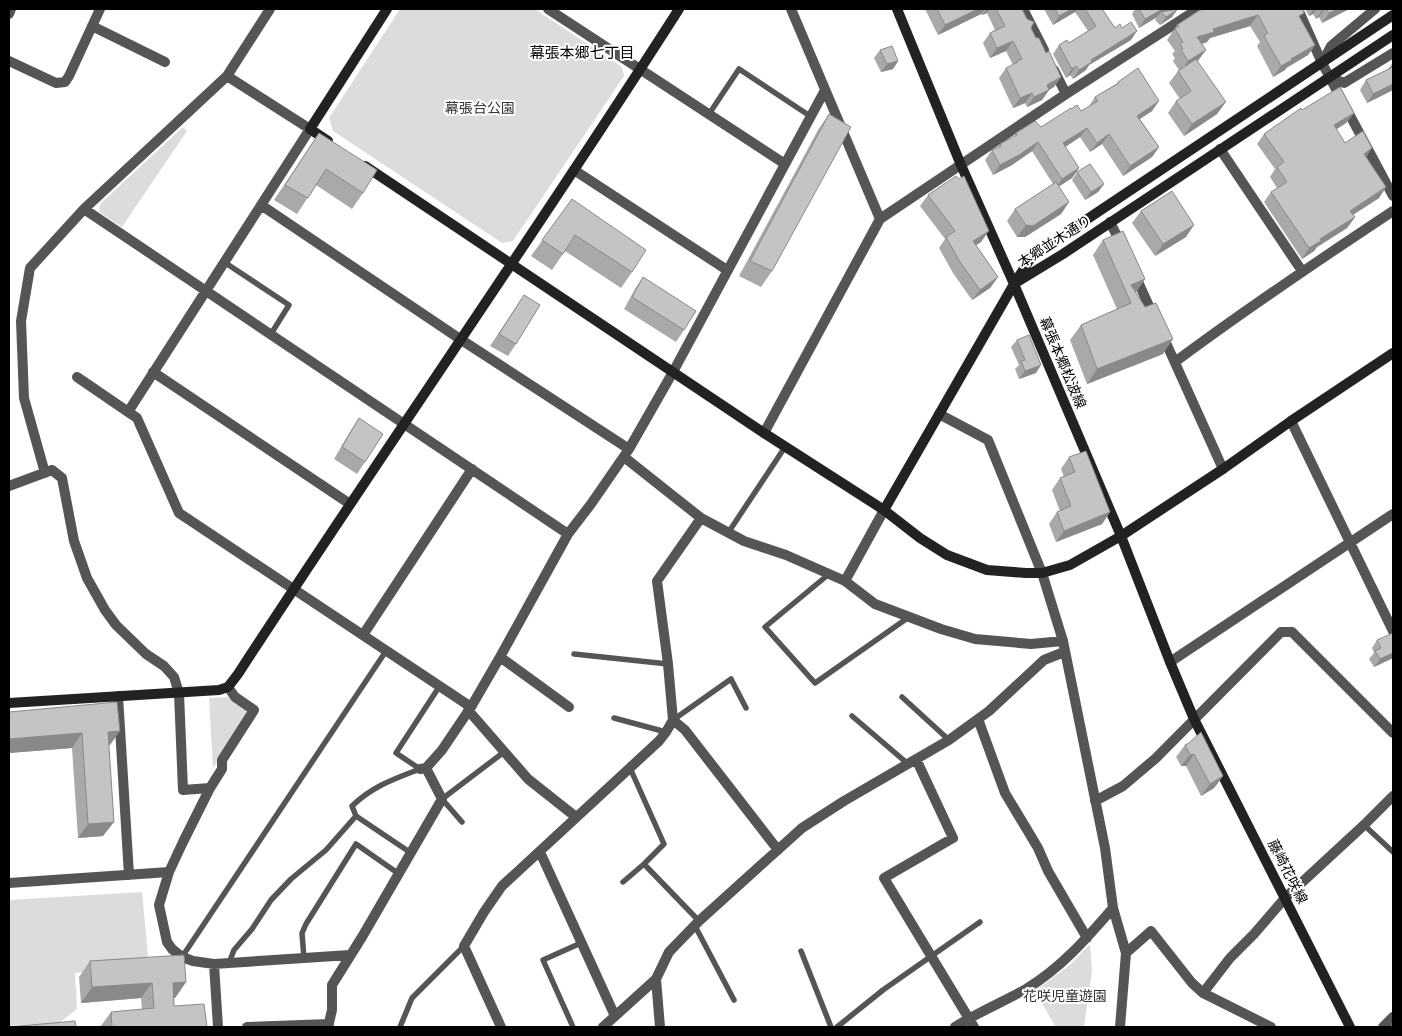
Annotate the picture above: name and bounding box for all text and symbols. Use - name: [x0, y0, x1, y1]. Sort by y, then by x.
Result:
- district label: 幕張本郷七丁目: [529, 43, 635, 64]
- park label: 幕張台公園: [445, 99, 515, 119]
- street label: 本郷並木通り: [1014, 211, 1096, 273]
- street label: 幕張本郷松波線: [1034, 314, 1090, 412]
- street label: 藤崎花咲線: [1262, 836, 1312, 908]
- park label: 花咲児童遊園: [1023, 987, 1107, 1007]

